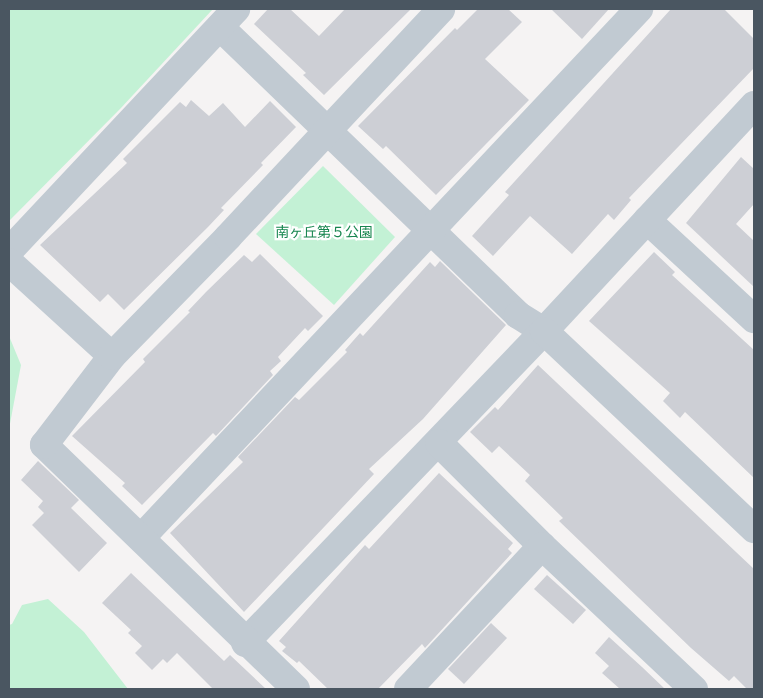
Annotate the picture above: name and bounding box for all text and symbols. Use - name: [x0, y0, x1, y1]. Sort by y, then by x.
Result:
- park label: 南ヶ丘第５公園: [275, 225, 373, 241]

